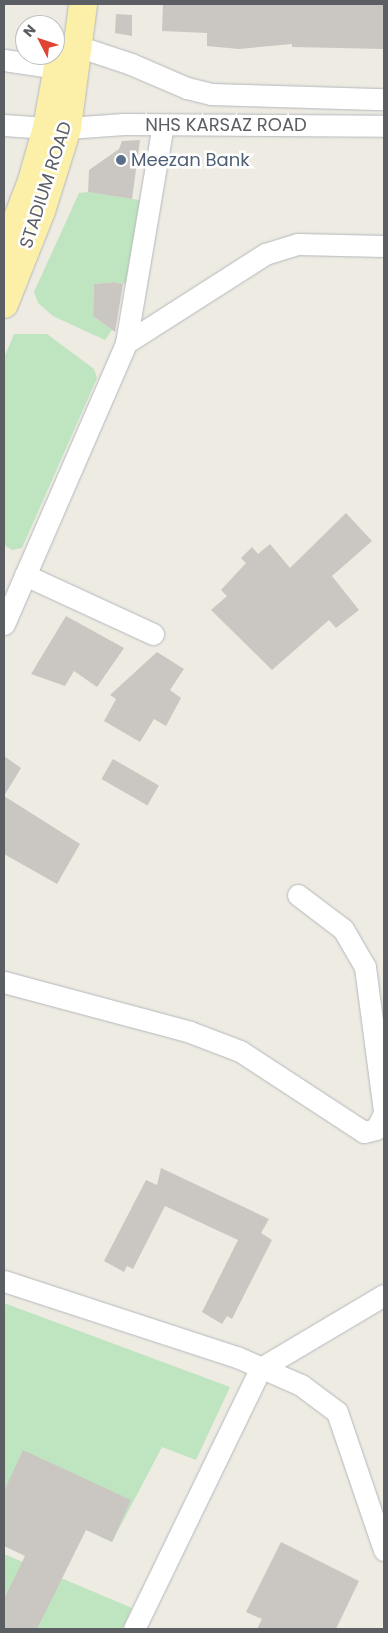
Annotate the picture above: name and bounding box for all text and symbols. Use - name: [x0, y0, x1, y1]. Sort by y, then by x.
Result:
- north arrow: [15, 15, 65, 65]
- text: N: [18, 20, 40, 41]
- street label: NHS KARSAZ ROAD: [145, 114, 307, 136]
- street label: STADIUM ROAD: [15, 119, 77, 251]
- place label: Meezan Bank: [131, 149, 249, 171]
- marker: Meezan Bank: [115, 154, 127, 166]

